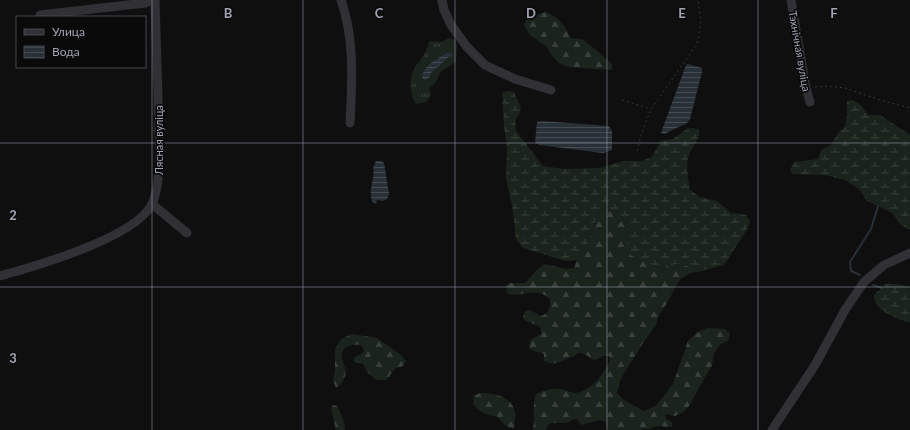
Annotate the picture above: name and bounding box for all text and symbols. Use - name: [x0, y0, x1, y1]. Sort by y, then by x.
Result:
- text: B: [224, 5, 233, 21]
- text: C: [375, 5, 384, 21]
- text: D: [526, 5, 536, 21]
- text: E: [678, 5, 686, 21]
- text: F: [830, 5, 838, 21]
- street label: Тэхнічная вуліца: [786, 10, 814, 92]
- legend: [16, 16, 146, 68]
- text: Улица: [52, 24, 85, 39]
- text: Вода: [52, 44, 80, 59]
- street label: Лясная вуліца: [152, 105, 165, 176]
- text: 2: [9, 207, 17, 223]
- text: 3: [9, 350, 17, 366]

